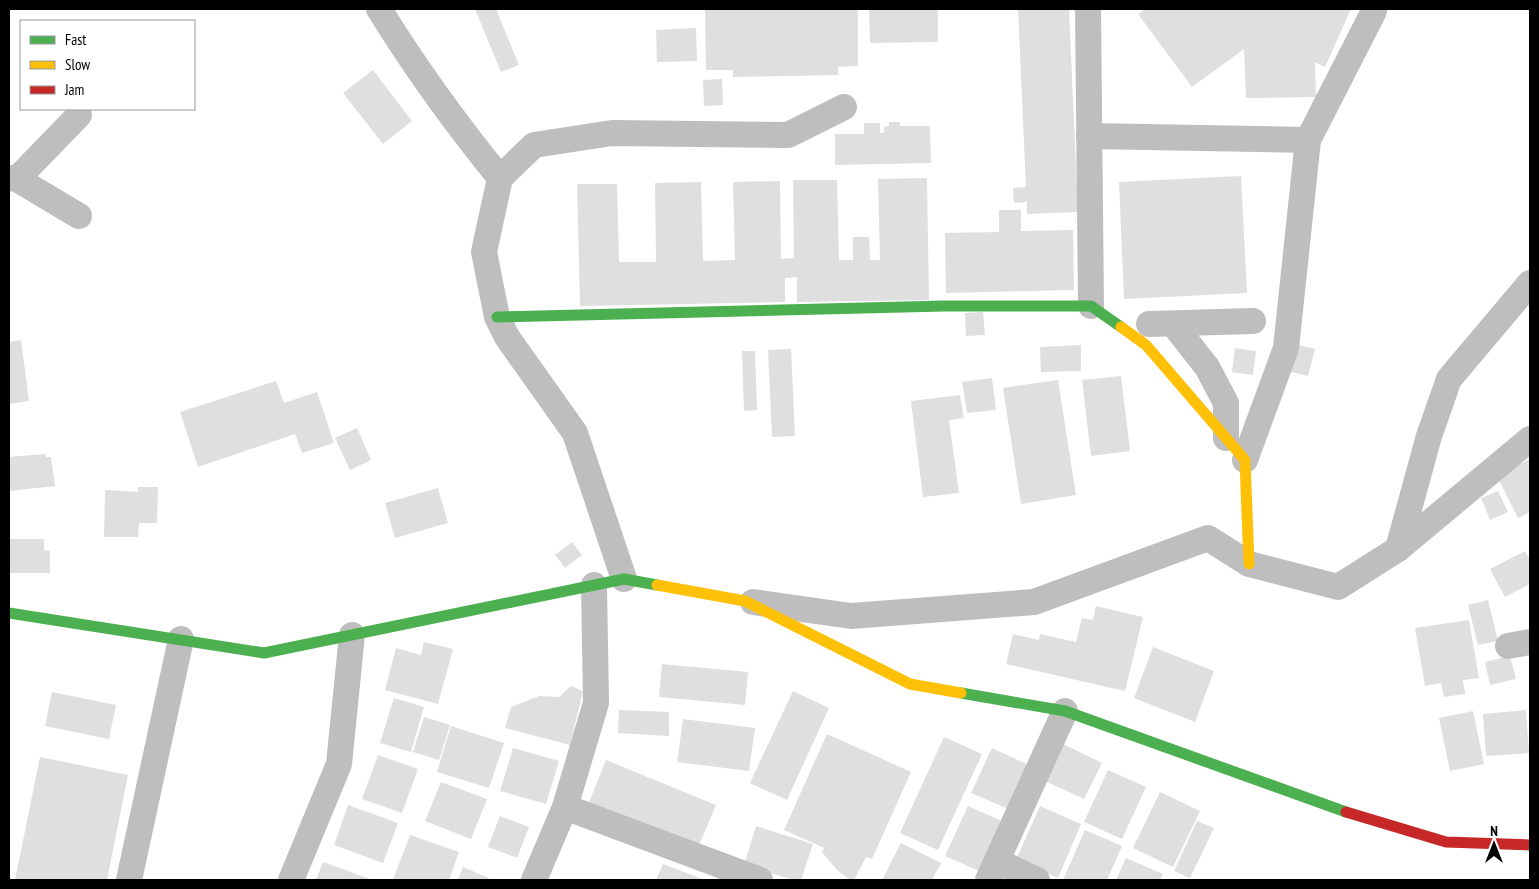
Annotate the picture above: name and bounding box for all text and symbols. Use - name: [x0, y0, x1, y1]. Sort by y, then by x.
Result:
- legend: [20, 20, 195, 110]
- text: Fast: [65, 30, 86, 49]
- text: Slow: [65, 55, 90, 74]
- text: Jam: [64, 80, 84, 99]
- north arrow: [1469, 819, 1519, 869]
- text: N: [1490, 822, 1498, 840]

